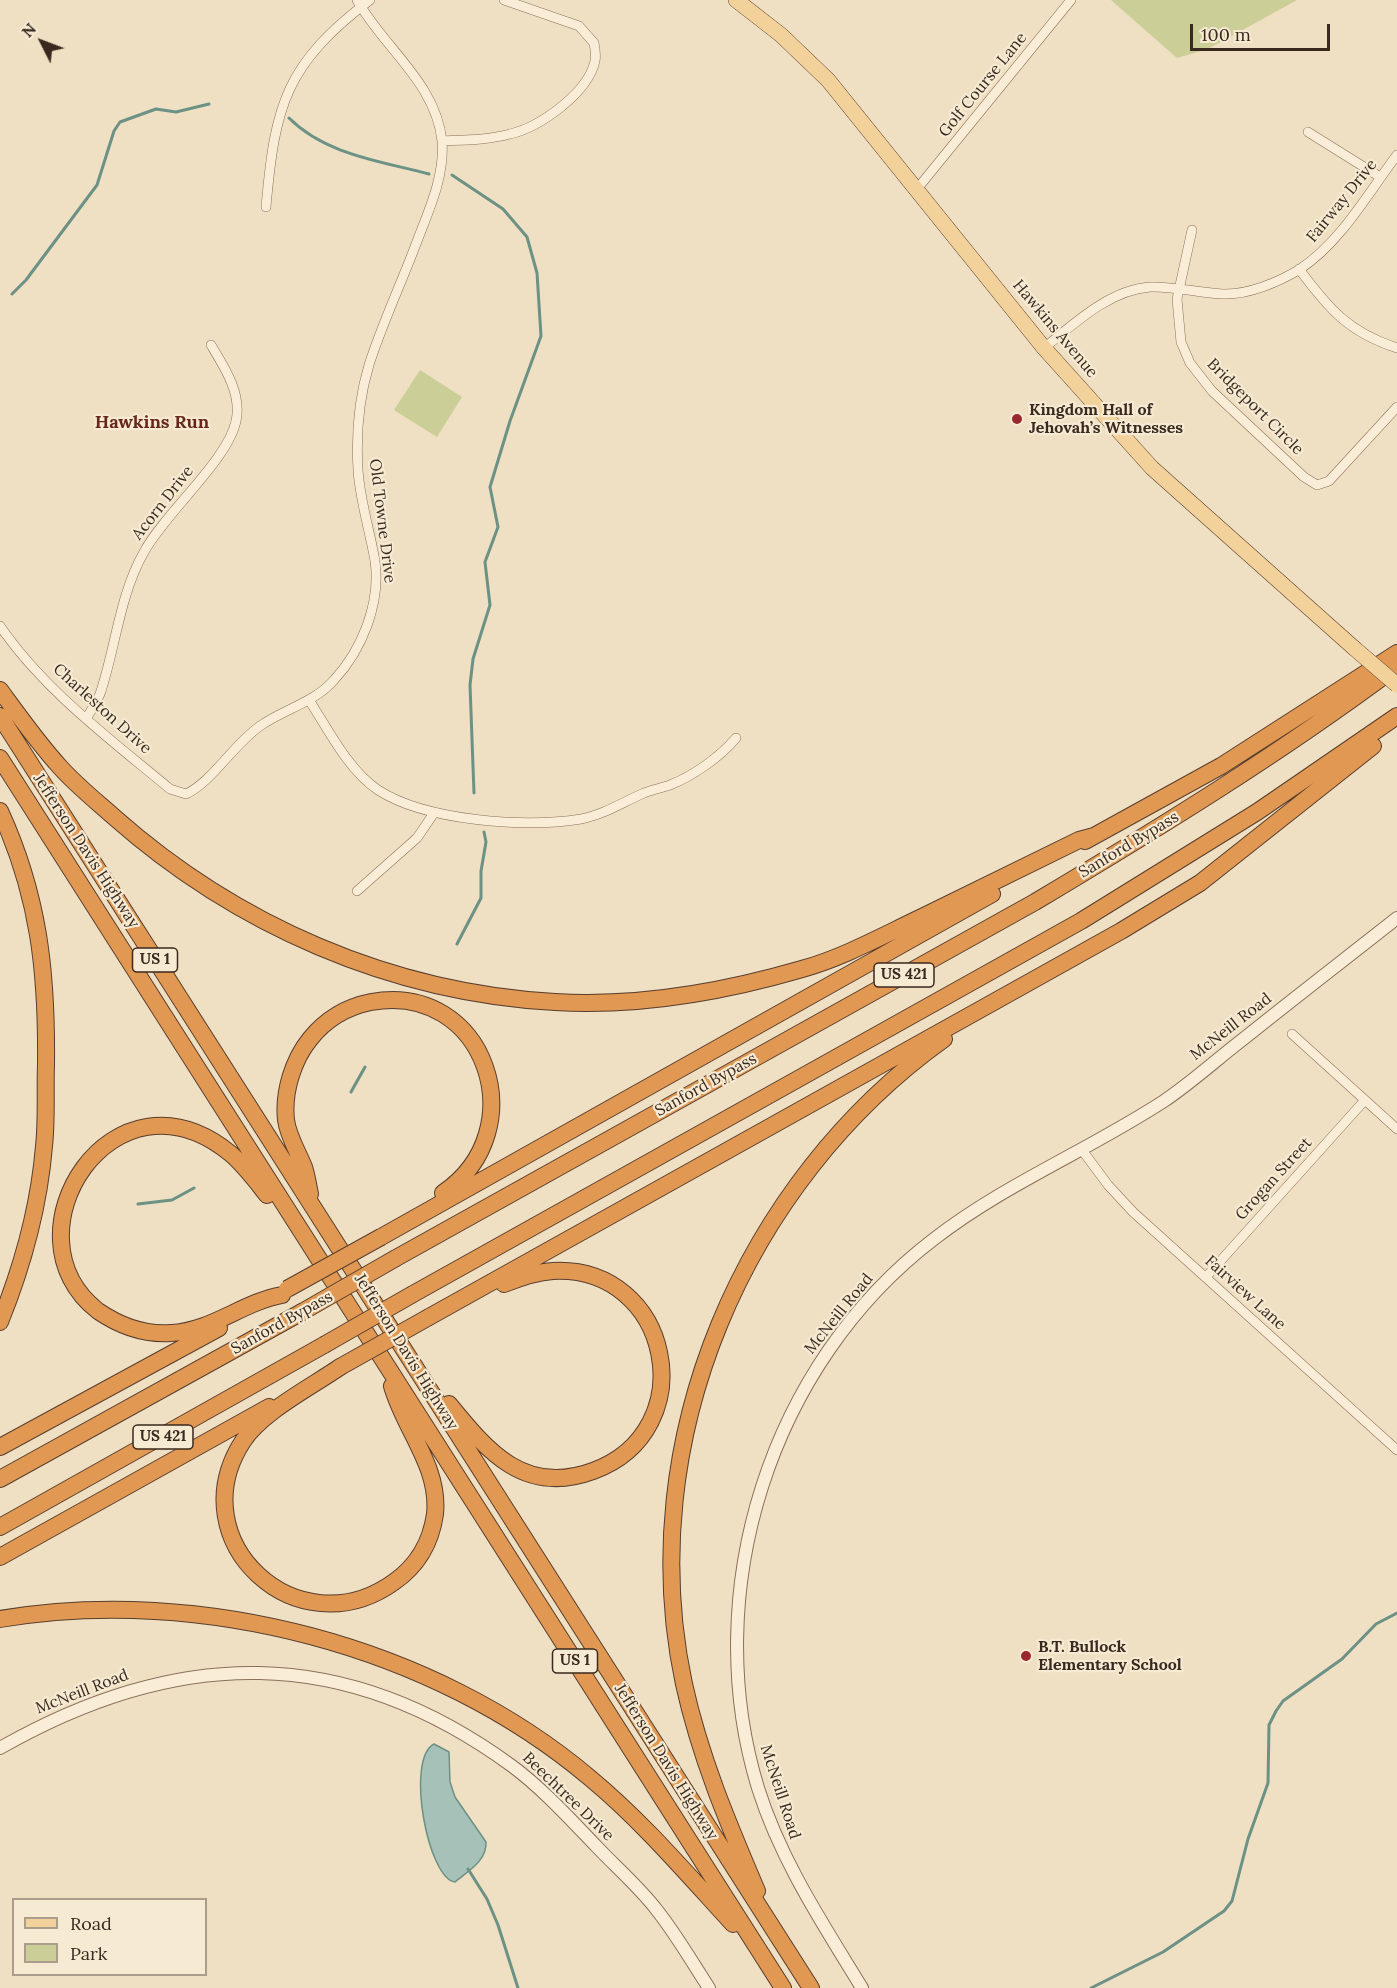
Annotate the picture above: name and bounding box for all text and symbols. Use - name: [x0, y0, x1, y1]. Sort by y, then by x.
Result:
- north arrow: [12, 12, 72, 72]
- scale bar: [1193, 12, 1332, 50]
- text: N: [17, 19, 40, 41]
- text: 100 m: [1201, 23, 1251, 46]
- street label: Golf Course Lane: [935, 29, 1031, 141]
- street label: Fairway Drive: [1303, 156, 1381, 246]
- street label: Hawkins Avenue: [1008, 276, 1102, 382]
- street label: Bridgeport Circle: [1203, 355, 1307, 459]
- place label: Kingdom Hall of Jehovah’s Witnesses: [1029, 400, 1183, 438]
- district label: Hawkins Run: [95, 412, 209, 434]
- marker: Kingdom Hall of Jehovah’s Witnesses: [1010, 412, 1024, 426]
- street label: Old Towne Drive: [365, 458, 399, 584]
- street label: Acorn Drive: [128, 462, 198, 544]
- street label: Charleston Drive: [49, 660, 155, 758]
- street label: Jefferson Davis Highway: [29, 770, 143, 932]
- street label: Sanford Bypass: [1076, 808, 1182, 882]
- road number: US 1: [132, 948, 178, 972]
- road number: US 421: [874, 963, 934, 987]
- street label: McNeill Road: [1186, 989, 1276, 1065]
- street label: Sanford Bypass: [652, 1049, 760, 1121]
- street label: Grogan Street: [1232, 1134, 1316, 1224]
- street label: Fairview Lane: [1201, 1252, 1289, 1334]
- street label: Jefferson Davis Highway: [350, 1270, 462, 1434]
- street label: McNeill Road: [801, 1270, 877, 1358]
- street label: Sanford Bypass: [228, 1287, 336, 1359]
- road number: US 421: [133, 1425, 193, 1449]
- place label: B.T. Bullock Elementary School: [1038, 1637, 1182, 1675]
- road number: US 1: [552, 1649, 598, 1673]
- marker: B.T. Bullock Elementary School: [1019, 1649, 1033, 1663]
- street label: McNeill Road: [33, 1665, 131, 1719]
- street label: Jefferson Davis Highway: [610, 1680, 722, 1844]
- street label: McNeill Road: [756, 1742, 804, 1842]
- street label: Beechtree Drive: [518, 1749, 618, 1845]
- legend: [12, 1898, 207, 1976]
- text: Road: [70, 1912, 112, 1935]
- text: Park: [70, 1942, 107, 1965]

